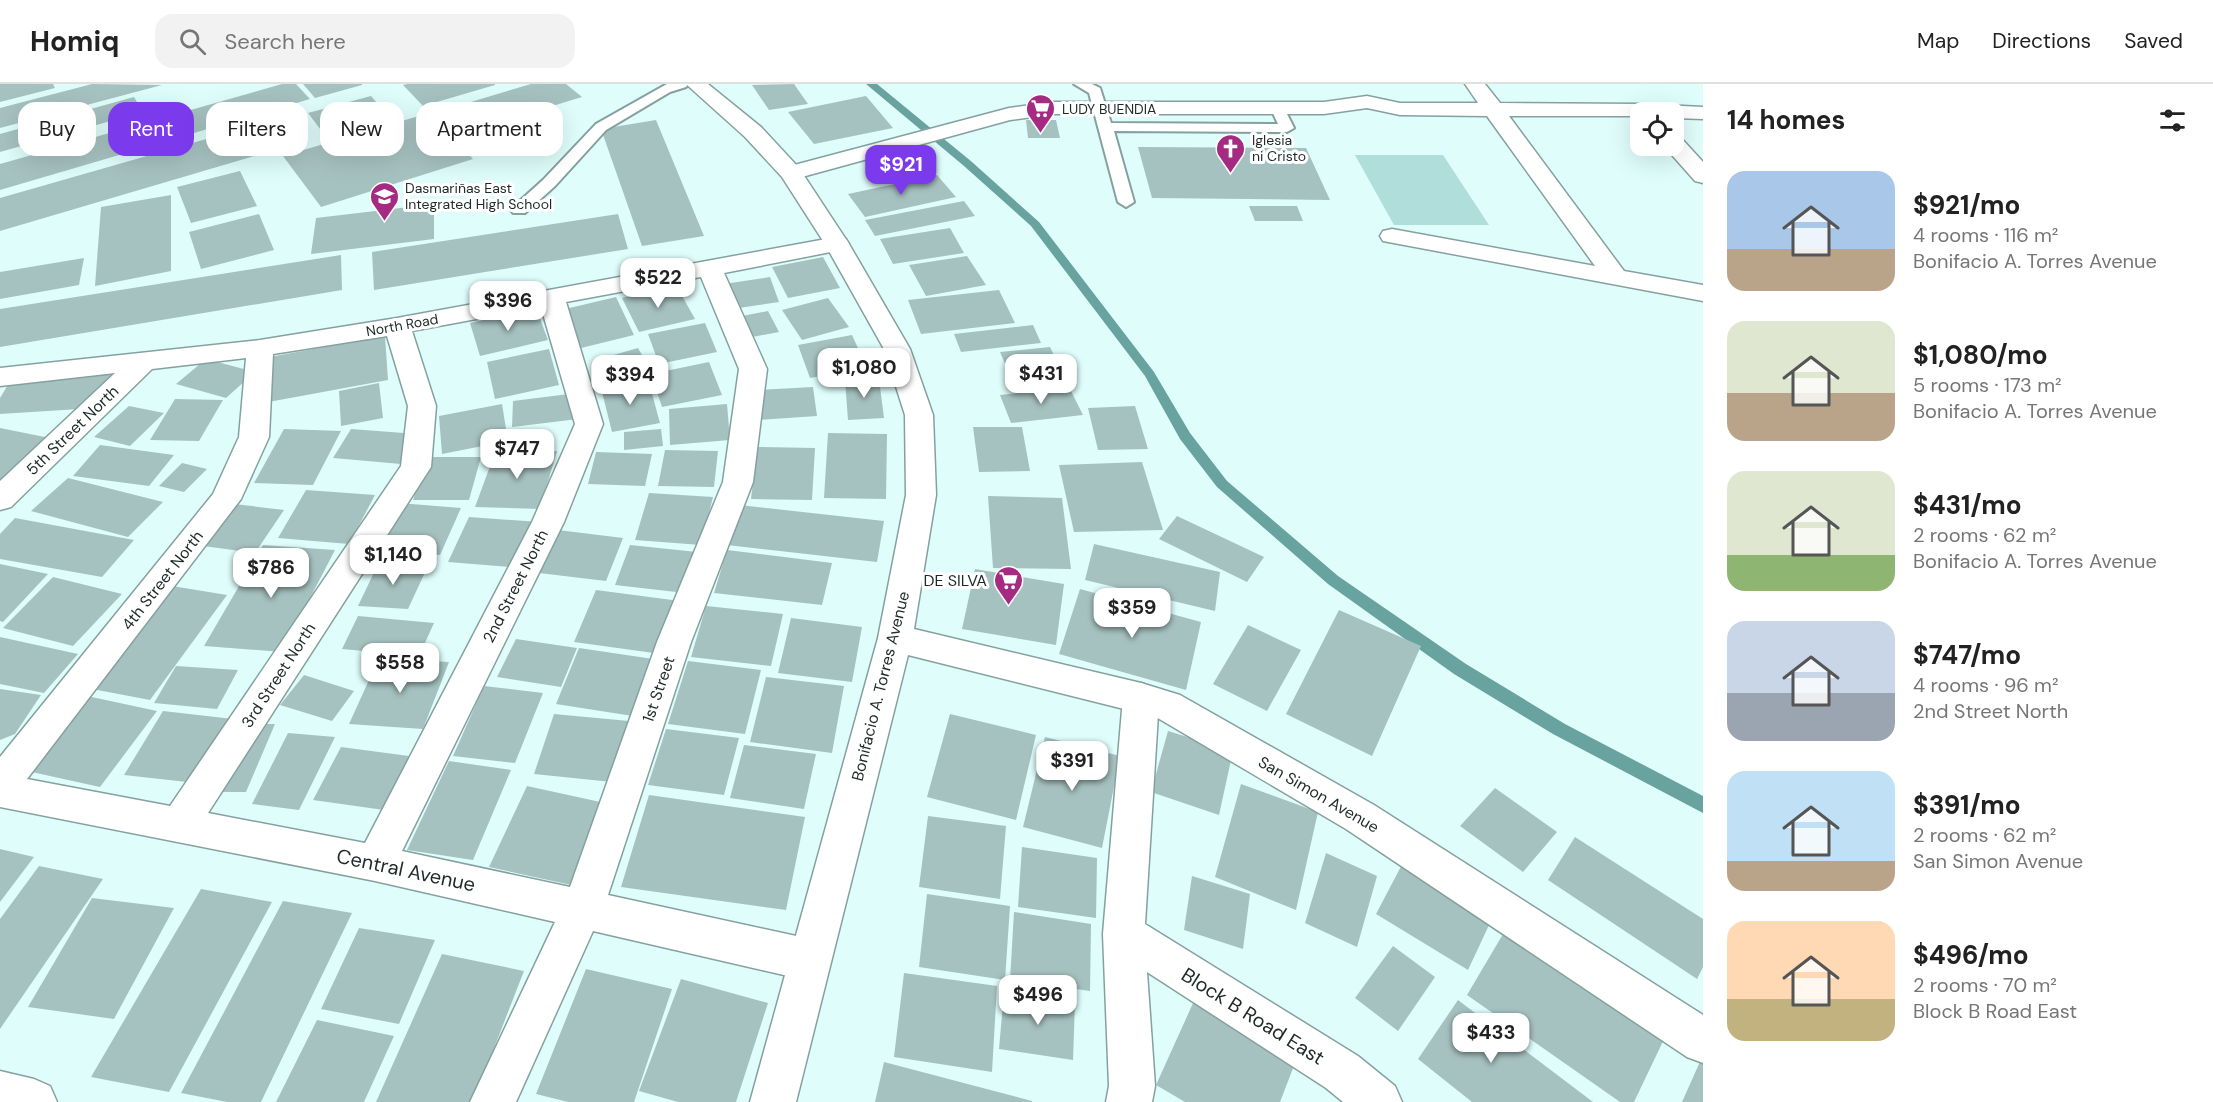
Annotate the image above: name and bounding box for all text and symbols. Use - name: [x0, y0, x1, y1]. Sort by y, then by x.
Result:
- search box: [155, 14, 575, 68]
- text: Homiq: [30, 23, 119, 60]
- icon: search: [176, 25, 209, 58]
- text: Search here: [224, 27, 346, 56]
- text: Map: [1917, 27, 1959, 55]
- text: Directions: [1992, 27, 2091, 55]
- text: Saved: [2124, 27, 2183, 55]
- supermarket icon: LUDY BUENDIA: [1025, 93, 1057, 135]
- place label: LUDY BUENDIA: [1062, 100, 1156, 118]
- chip: Buy: [18, 102, 96, 156]
- chip: Rent: [108, 102, 194, 156]
- chip: Filters: [206, 102, 308, 156]
- chip: New: [320, 102, 404, 156]
- chip: Apartment: [416, 102, 563, 156]
- map controls: [1630, 102, 1684, 156]
- button: locate: [1630, 102, 1684, 156]
- text: 14 homes: [1727, 103, 1845, 137]
- icon: filters: [2156, 104, 2189, 137]
- place label: Iglesia ni Cristo: [1252, 131, 1306, 165]
- church icon: Iglesia ni Cristo: [1215, 132, 1247, 174]
- pin: $921: [865, 145, 937, 196]
- text: $921: [879, 151, 923, 177]
- place label: Dasmariñas East Integrated High School: [405, 179, 552, 213]
- school or university icon: Dasmariñas East Integrated High School: [368, 180, 400, 222]
- text: $921/mo: [1913, 188, 2020, 222]
- icon: home: [1775, 195, 1847, 267]
- text: 4 rooms · 116 m²: [1913, 222, 2058, 248]
- text: Bonifacio A. Torres Avenue: [1913, 248, 2157, 274]
- pin: $522: [622, 258, 694, 309]
- text: $522: [634, 264, 682, 290]
- pin: $396: [472, 281, 544, 332]
- text: $396: [483, 287, 533, 313]
- street label: North Road: [364, 310, 440, 340]
- text: $1,080/mo: [1913, 338, 2048, 372]
- icon: home: [1775, 345, 1847, 417]
- pin: $1,080: [815, 348, 913, 399]
- text: $1,080: [831, 354, 897, 380]
- pin: $431: [1005, 354, 1077, 405]
- pin: $394: [594, 355, 666, 406]
- text: $431: [1019, 360, 1063, 386]
- text: $394: [605, 361, 655, 387]
- text: 5 rooms · 173 m²: [1913, 372, 2062, 398]
- street label: 5th Street North: [22, 381, 123, 480]
- text: Bonifacio A. Torres Avenue: [1913, 398, 2157, 424]
- pin: $747: [481, 429, 553, 480]
- text: $747: [494, 435, 540, 461]
- text: $431/mo: [1913, 488, 2022, 522]
- icon: home: [1775, 495, 1847, 567]
- text: 2 rooms · 62 m²: [1913, 522, 2056, 548]
- street label: 4th Street North: [117, 526, 208, 634]
- street label: 2nd Street North: [478, 526, 553, 646]
- pin: $1,140: [344, 535, 442, 586]
- text: $1,140: [364, 541, 422, 567]
- pin: $786: [235, 548, 307, 599]
- text: Bonifacio A. Torres Avenue: [1913, 548, 2157, 574]
- text: $786: [247, 554, 295, 580]
- supermarket icon: DE SILVA: [992, 564, 1024, 606]
- place label: DE SILVA: [923, 570, 987, 591]
- pin: $359: [1096, 588, 1168, 639]
- street label: Bonifacio A. Torres Avenue: [847, 589, 914, 783]
- text: $359: [1108, 594, 1156, 620]
- street label: 3rd Street North: [237, 619, 320, 732]
- text: $747/mo: [1913, 638, 2021, 672]
- pin: $558: [364, 643, 436, 694]
- icon: home: [1775, 645, 1847, 717]
- text: $558: [375, 649, 425, 675]
- street label: 1st Street: [637, 653, 680, 725]
- text: 4 rooms · 96 m²: [1913, 672, 2059, 698]
- text: 2nd Street North: [1913, 698, 2068, 724]
- pin: $391: [1036, 741, 1108, 792]
- text: $391: [1050, 747, 1094, 773]
- street label: San Simon Avenue: [1255, 751, 1383, 838]
- text: $391/mo: [1913, 788, 2021, 822]
- icon: home: [1775, 795, 1847, 867]
- text: 2 rooms · 62 m²: [1913, 822, 2056, 848]
- street label: Central Avenue: [334, 843, 478, 897]
- text: San Simon Avenue: [1913, 848, 2083, 874]
- text: $496/mo: [1913, 938, 2029, 972]
- icon: home: [1775, 945, 1847, 1017]
- street label: Block B Road East: [1177, 961, 1330, 1071]
- text: 2 rooms · 70 m²: [1913, 972, 2057, 998]
- pin: $496: [1002, 975, 1074, 1026]
- text: $496: [1013, 981, 1063, 1007]
- text: Block B Road East: [1913, 998, 2077, 1024]
- pin: $433: [1455, 1013, 1527, 1064]
- text: $433: [1466, 1019, 1516, 1045]

